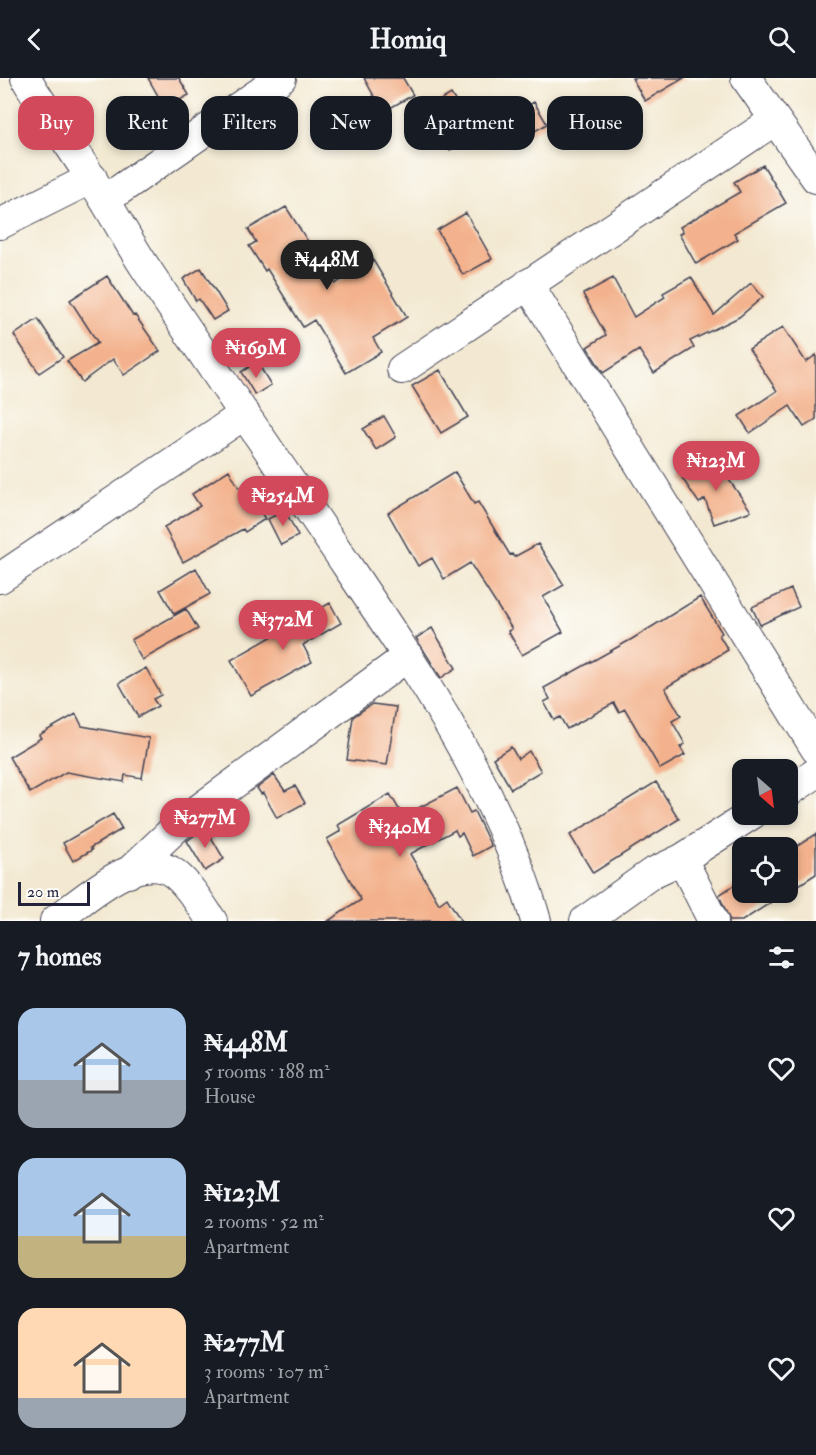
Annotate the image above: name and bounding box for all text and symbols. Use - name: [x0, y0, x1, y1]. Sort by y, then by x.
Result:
- icon: back: [18, 23, 51, 56]
- text: Homiq: [370, 23, 446, 56]
- icon: search: [765, 23, 798, 56]
- chip: Buy: [18, 96, 94, 150]
- chip: Rent: [106, 96, 189, 150]
- chip: Filters: [201, 96, 298, 150]
- chip: New: [310, 96, 392, 150]
- chip: Apartment: [404, 96, 535, 150]
- chip: House: [547, 96, 643, 150]
- pin: ₦448M: [285, 240, 369, 291]
- text: ₦448M: [295, 247, 359, 272]
- pin: ₦169M: [214, 328, 298, 379]
- text: ₦169M: [225, 335, 287, 360]
- pin: ₦123M: [674, 441, 758, 492]
- text: ₦123M: [687, 448, 745, 473]
- pin: ₦254M: [241, 476, 325, 527]
- text: ₦254M: [252, 483, 314, 508]
- pin: ₦372M: [241, 600, 325, 651]
- text: ₦372M: [253, 607, 313, 632]
- north arrow: [732, 759, 798, 825]
- map controls: [732, 759, 798, 903]
- pin: ₦277M: [163, 798, 247, 849]
- text: ₦277M: [174, 805, 236, 830]
- pin: ₦340M: [358, 807, 442, 858]
- text: ₦340M: [369, 814, 431, 839]
- button: locate: [732, 837, 798, 903]
- scale bar: [18, 879, 90, 906]
- text: 20 m: [27, 882, 59, 902]
- text: 7 homes: [18, 941, 101, 973]
- icon: filters: [765, 941, 798, 974]
- text: ₦448M: [204, 1027, 288, 1059]
- icon: home: [66, 1032, 138, 1104]
- icon: heart: [765, 1052, 798, 1085]
- text: 5 rooms · 188 m²: [204, 1059, 330, 1084]
- text: House: [204, 1084, 255, 1109]
- text: ₦123M: [204, 1177, 280, 1209]
- icon: home: [66, 1182, 138, 1254]
- icon: heart: [765, 1202, 798, 1235]
- text: 2 rooms · 52 m²: [204, 1209, 324, 1234]
- text: Apartment: [204, 1234, 289, 1259]
- text: ₦277M: [204, 1327, 285, 1359]
- icon: home: [66, 1332, 138, 1404]
- icon: heart: [765, 1352, 798, 1385]
- text: 3 rooms · 107 m²: [204, 1359, 329, 1384]
- text: Apartment: [204, 1384, 289, 1409]

